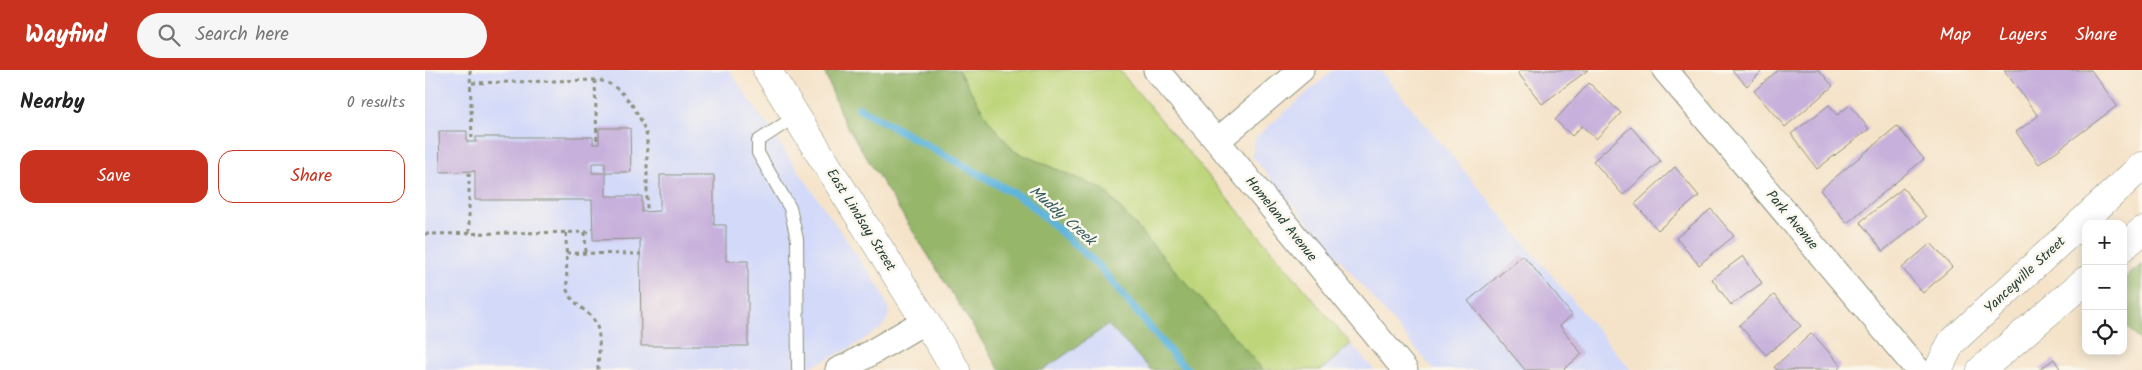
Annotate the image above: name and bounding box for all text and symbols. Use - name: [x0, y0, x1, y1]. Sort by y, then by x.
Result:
- search box: [137, 13, 487, 58]
- text: Wayfind: [25, 16, 107, 55]
- text: Search here: [195, 20, 289, 50]
- icon: search: [155, 21, 183, 49]
- text: Map: [1940, 21, 1971, 50]
- text: Layers: [1999, 21, 2047, 50]
- text: Share: [2075, 21, 2117, 50]
- text: Nearby: [20, 86, 85, 119]
- text: 0 results: [347, 90, 405, 115]
- button: Save: [20, 150, 208, 203]
- button: Share: [218, 150, 405, 203]
- street label: East Lindsay Street: [821, 164, 902, 276]
- street label: Homeland Avenue: [1240, 171, 1323, 267]
- water label: Muddy Creek: [1023, 180, 1102, 253]
- street label: Park Avenue: [1760, 185, 1824, 255]
- map controls: [2082, 220, 2127, 355]
- button: +: [2082, 220, 2127, 265]
- street label: Yanceyville Street: [1979, 231, 2071, 319]
- button: −: [2082, 265, 2127, 310]
- button: locate: [2082, 310, 2127, 355]

